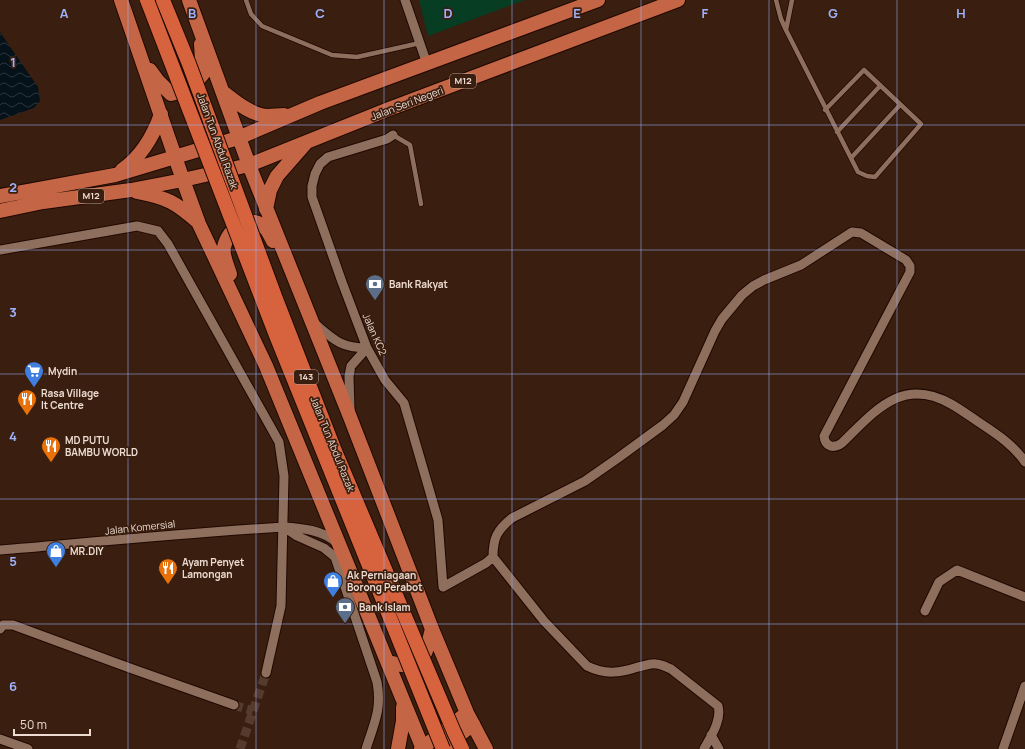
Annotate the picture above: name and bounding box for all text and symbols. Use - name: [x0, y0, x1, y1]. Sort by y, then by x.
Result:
- text: A: [60, 4, 69, 22]
- text: B: [188, 4, 196, 22]
- text: C: [315, 4, 325, 22]
- text: D: [443, 4, 453, 22]
- text: E: [573, 4, 581, 22]
- text: F: [702, 4, 709, 22]
- text: G: [828, 4, 838, 22]
- text: H: [956, 4, 966, 22]
- text: 1: [10, 53, 16, 71]
- road number: M12: [450, 74, 476, 88]
- street label: Jalan Seri Negeri: [369, 83, 445, 123]
- street label: Jalan Tun Abdul Razak: [194, 91, 242, 192]
- text: 2: [9, 178, 17, 196]
- road number: M12: [78, 189, 104, 203]
- bank icon: Bank Rakyat: [364, 273, 386, 301]
- place label: Bank Rakyat: [389, 277, 448, 291]
- text: 3: [9, 303, 17, 321]
- street label: Jalan KC2: [360, 311, 391, 358]
- supermarket icon: Mydin: [23, 360, 45, 388]
- place label: Mydin: [48, 364, 77, 378]
- road number: 143: [294, 370, 318, 384]
- place label: Rasa Village It Centre: [41, 386, 99, 412]
- restaurant icon: Rasa Village It Centre: [16, 388, 38, 416]
- street label: Jalan Tun Abdul Razak: [308, 394, 359, 494]
- text: 4: [9, 427, 17, 445]
- place label: MD PUTU BAMBU WORLD: [65, 433, 138, 459]
- restaurant icon: MD PUTU BAMBU WORLD: [40, 435, 62, 463]
- street label: Jalan Komersial: [104, 516, 176, 538]
- shop icon: MR.DIY: [45, 540, 67, 568]
- place label: MR.DIY: [70, 544, 105, 558]
- text: 5: [9, 552, 17, 570]
- place label: Ayam Penyet Lamongan: [182, 555, 244, 581]
- restaurant icon: Ayam Penyet Lamongan: [157, 557, 179, 585]
- place label: Ak Perniagaan Borong Perabot: [347, 568, 423, 594]
- shop icon: Ak Perniagaan Borong Perabot: [322, 570, 344, 598]
- bank icon: Bank Islam: [334, 596, 356, 624]
- place label: Bank Islam: [359, 600, 410, 614]
- text: 6: [9, 677, 17, 695]
- scale bar: [14, 711, 90, 737]
- text: 50 m: [20, 716, 47, 733]

